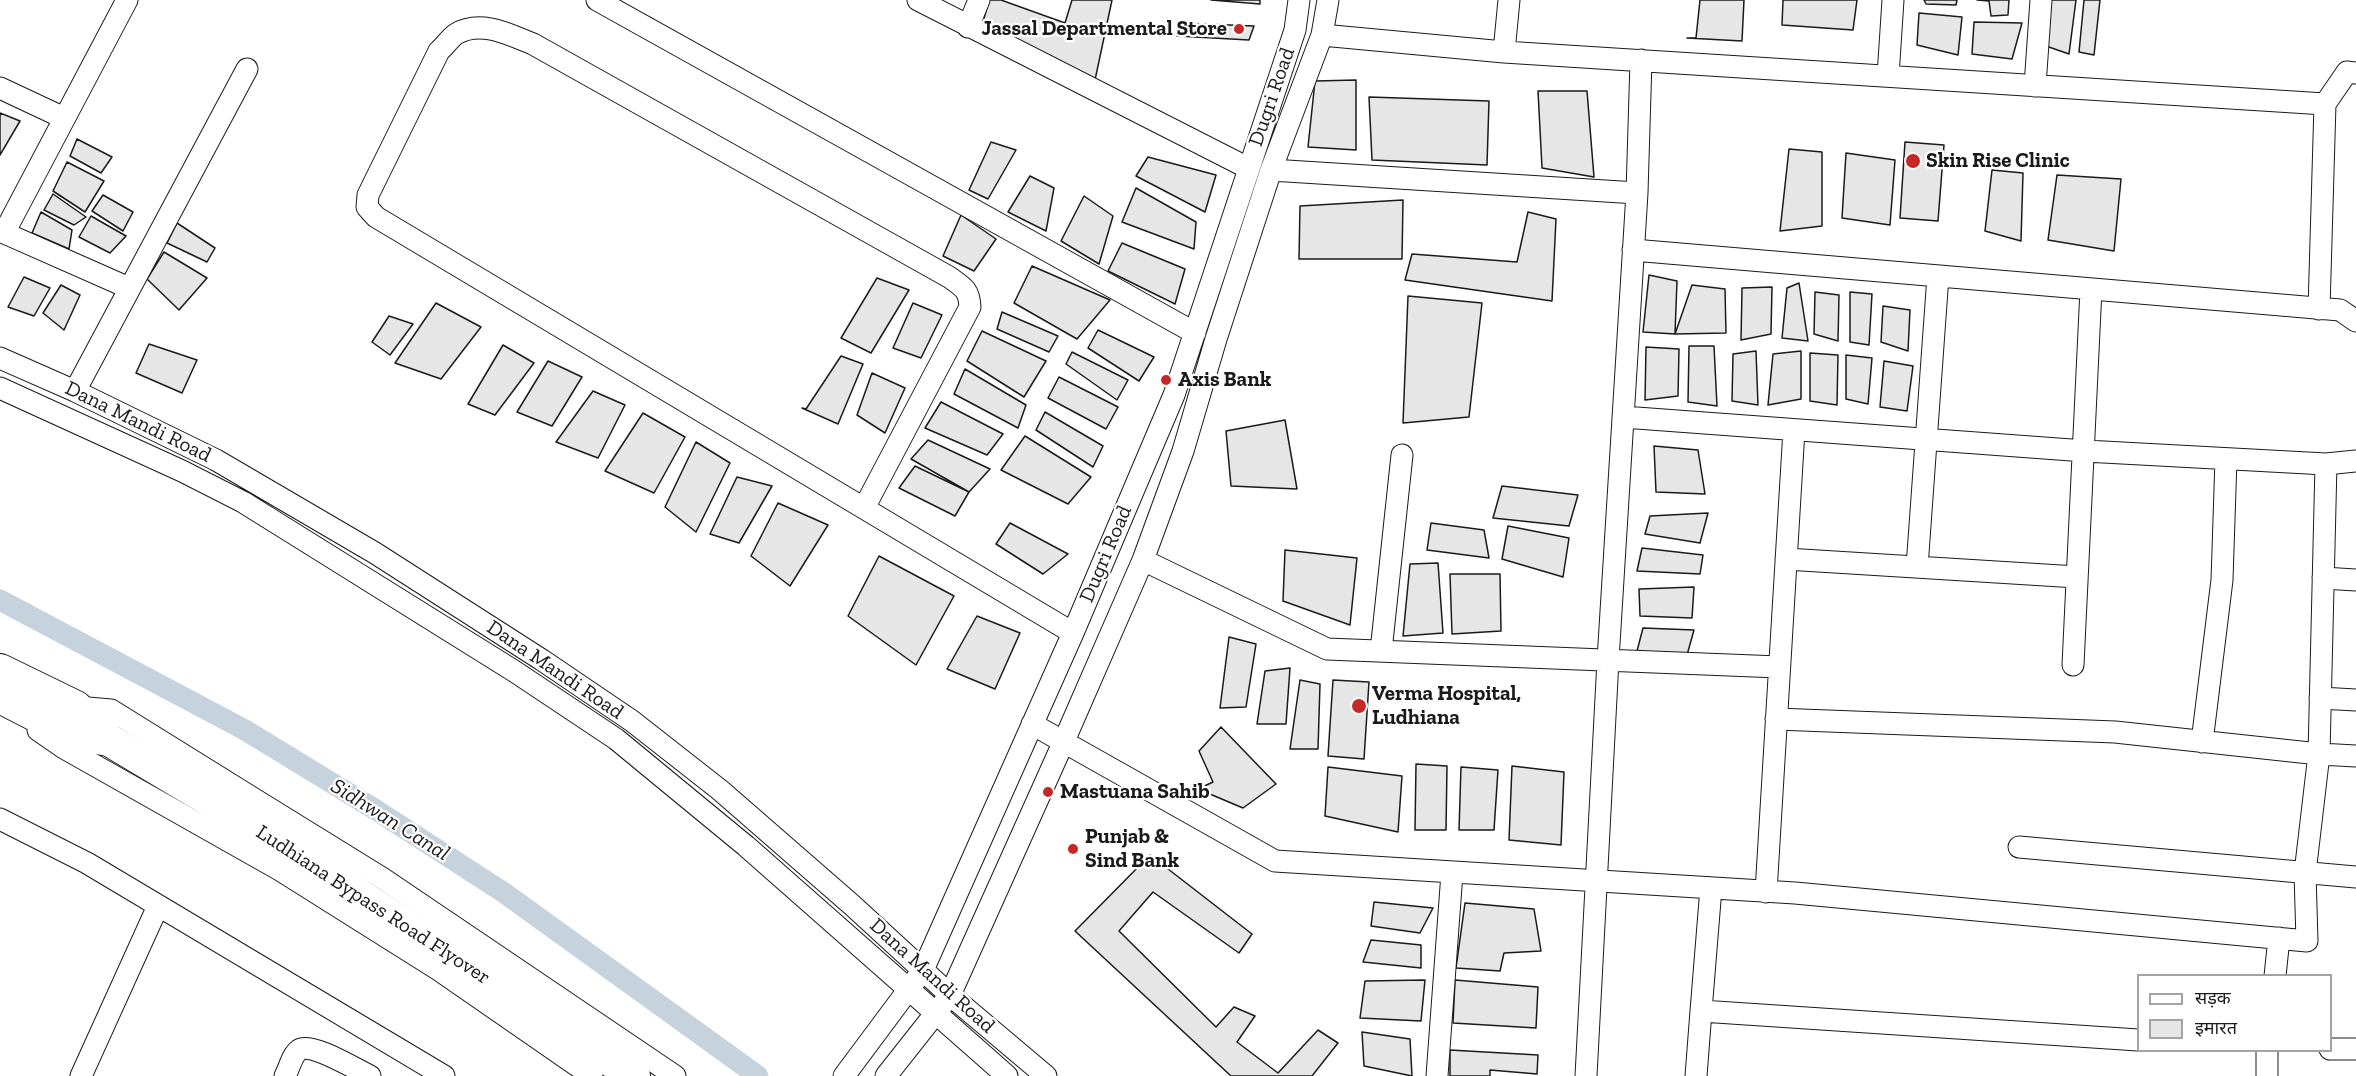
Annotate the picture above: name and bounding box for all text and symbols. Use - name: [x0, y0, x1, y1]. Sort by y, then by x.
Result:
- place label: Jassal Departmental Store: [982, 16, 1227, 42]
- marker: Jassal Departmental Store: [1232, 22, 1246, 36]
- street label: Dugri Road: [1243, 44, 1301, 150]
- place label: Skin Rise Clinic: [1926, 148, 2070, 174]
- marker: Skin Rise Clinic: [1904, 152, 1922, 170]
- place label: Axis Bank: [1178, 367, 1271, 393]
- marker: Axis Bank: [1159, 373, 1173, 387]
- street label: Dana Mandi Road: [61, 376, 215, 468]
- street label: Dugri Road: [1074, 502, 1138, 606]
- street label: Dana Mandi Road: [482, 615, 628, 725]
- place label: Verma Hospital, Ludhiana: [1372, 681, 1521, 731]
- marker: Verma Hospital, Ludhiana: [1350, 697, 1368, 715]
- water label: Sidhwan Canal: [326, 773, 454, 867]
- place label: Mastuana Sahib: [1060, 779, 1210, 805]
- marker: Mastuana Sahib: [1041, 785, 1055, 799]
- street label: Ludhiana Bypass Road Flyover: [251, 820, 495, 990]
- place label: Punjab & Sind Bank: [1085, 824, 1179, 874]
- marker: Punjab & Sind Bank: [1066, 842, 1080, 856]
- street label: Dana Mandi Road: [864, 913, 1000, 1039]
- legend: [2137, 974, 2332, 1052]
- text: सड़क: [2195, 987, 2231, 1009]
- text: इमारत: [2195, 1017, 2237, 1039]

